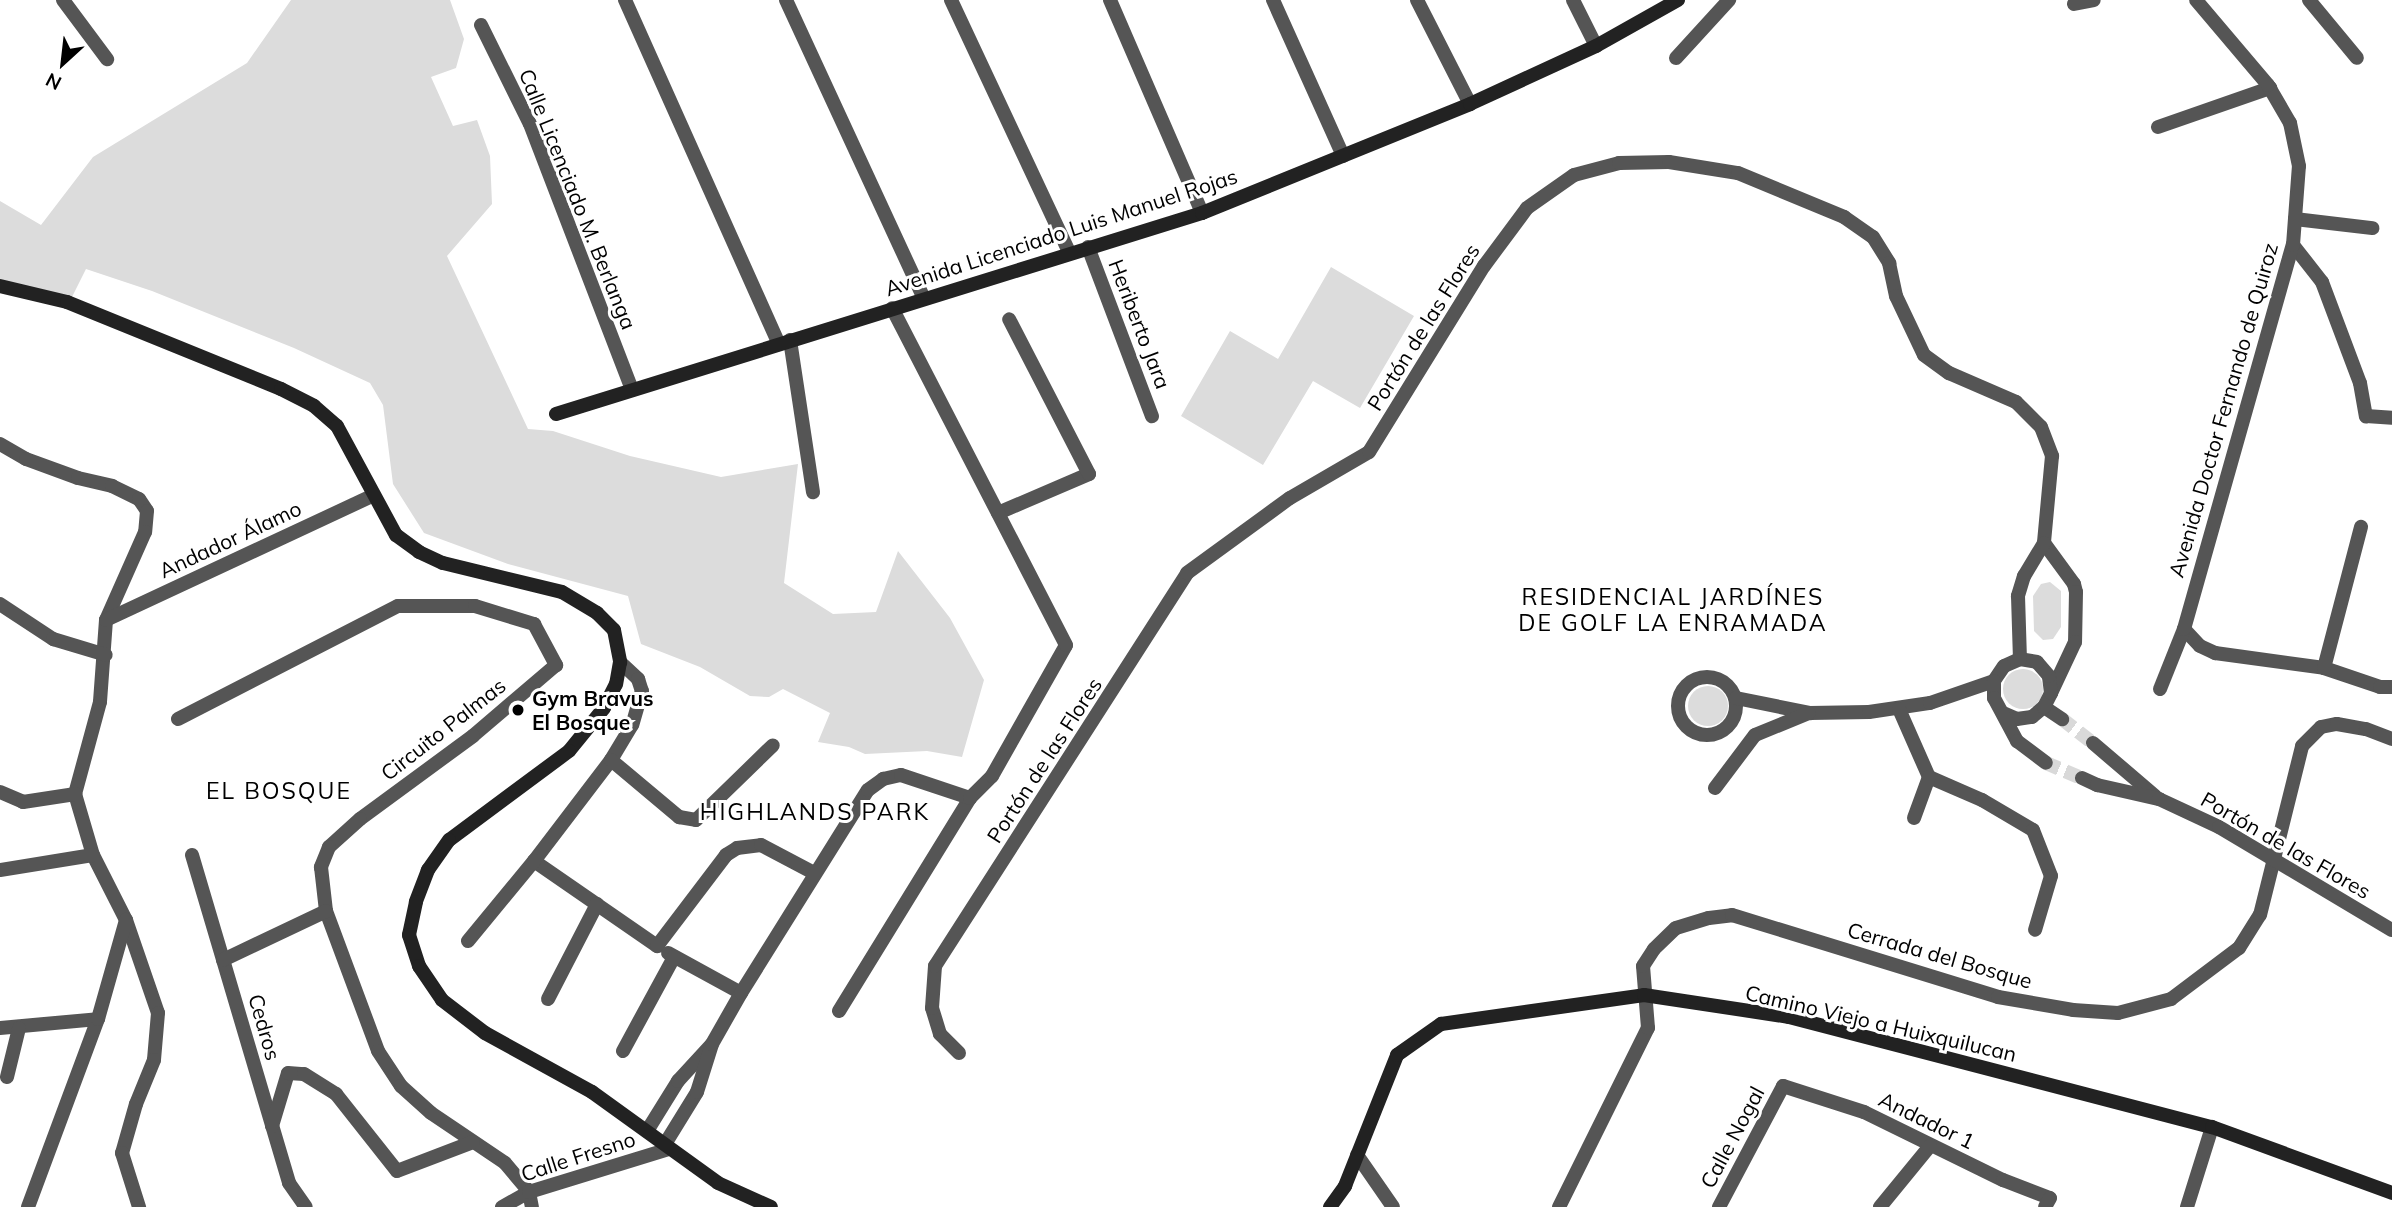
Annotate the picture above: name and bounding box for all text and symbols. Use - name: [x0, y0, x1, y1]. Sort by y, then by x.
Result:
- north arrow: [28, 28, 98, 98]
- street label: Calle Licenciado M. Berlanga: [514, 65, 642, 333]
- text: N: [42, 68, 65, 96]
- street label: Avenida Licenciado Luis Manuel Rojas: [882, 163, 1240, 301]
- street label: Portón de las Flores: [1362, 239, 1484, 415]
- street label: Avenida Doctor Fernando de Quiroz: [2163, 240, 2283, 580]
- street label: Heriberto Jara: [1104, 256, 1176, 392]
- street label: Andador Álamo: [155, 495, 305, 583]
- district label: RESIDENCIAL JARDÍNES DE GOLF LA ENRAMADA: [1521, 583, 1825, 637]
- street label: Circuito Palmas: [376, 672, 510, 786]
- street label: Portón de las Flores: [981, 673, 1107, 847]
- place label: Gym Bravus El Bosque: [532, 685, 654, 735]
- marker: Gym Bravus El Bosque: [510, 702, 526, 718]
- district label: EL BOSQUE: [207, 777, 351, 805]
- street label: Portón de las Flores: [2197, 786, 2375, 904]
- district label: HIGHLANDS PARK: [702, 798, 928, 826]
- street label: Cerrada del Bosque: [1845, 917, 2035, 993]
- street label: Camino Viejo a Huixquilucan: [1743, 979, 2019, 1067]
- street label: Cedros: [244, 991, 286, 1063]
- street label: Calle Nogal: [1695, 1082, 1769, 1192]
- street label: Andador 1: [1875, 1086, 1979, 1154]
- street label: Calle Fresno: [518, 1126, 638, 1186]

